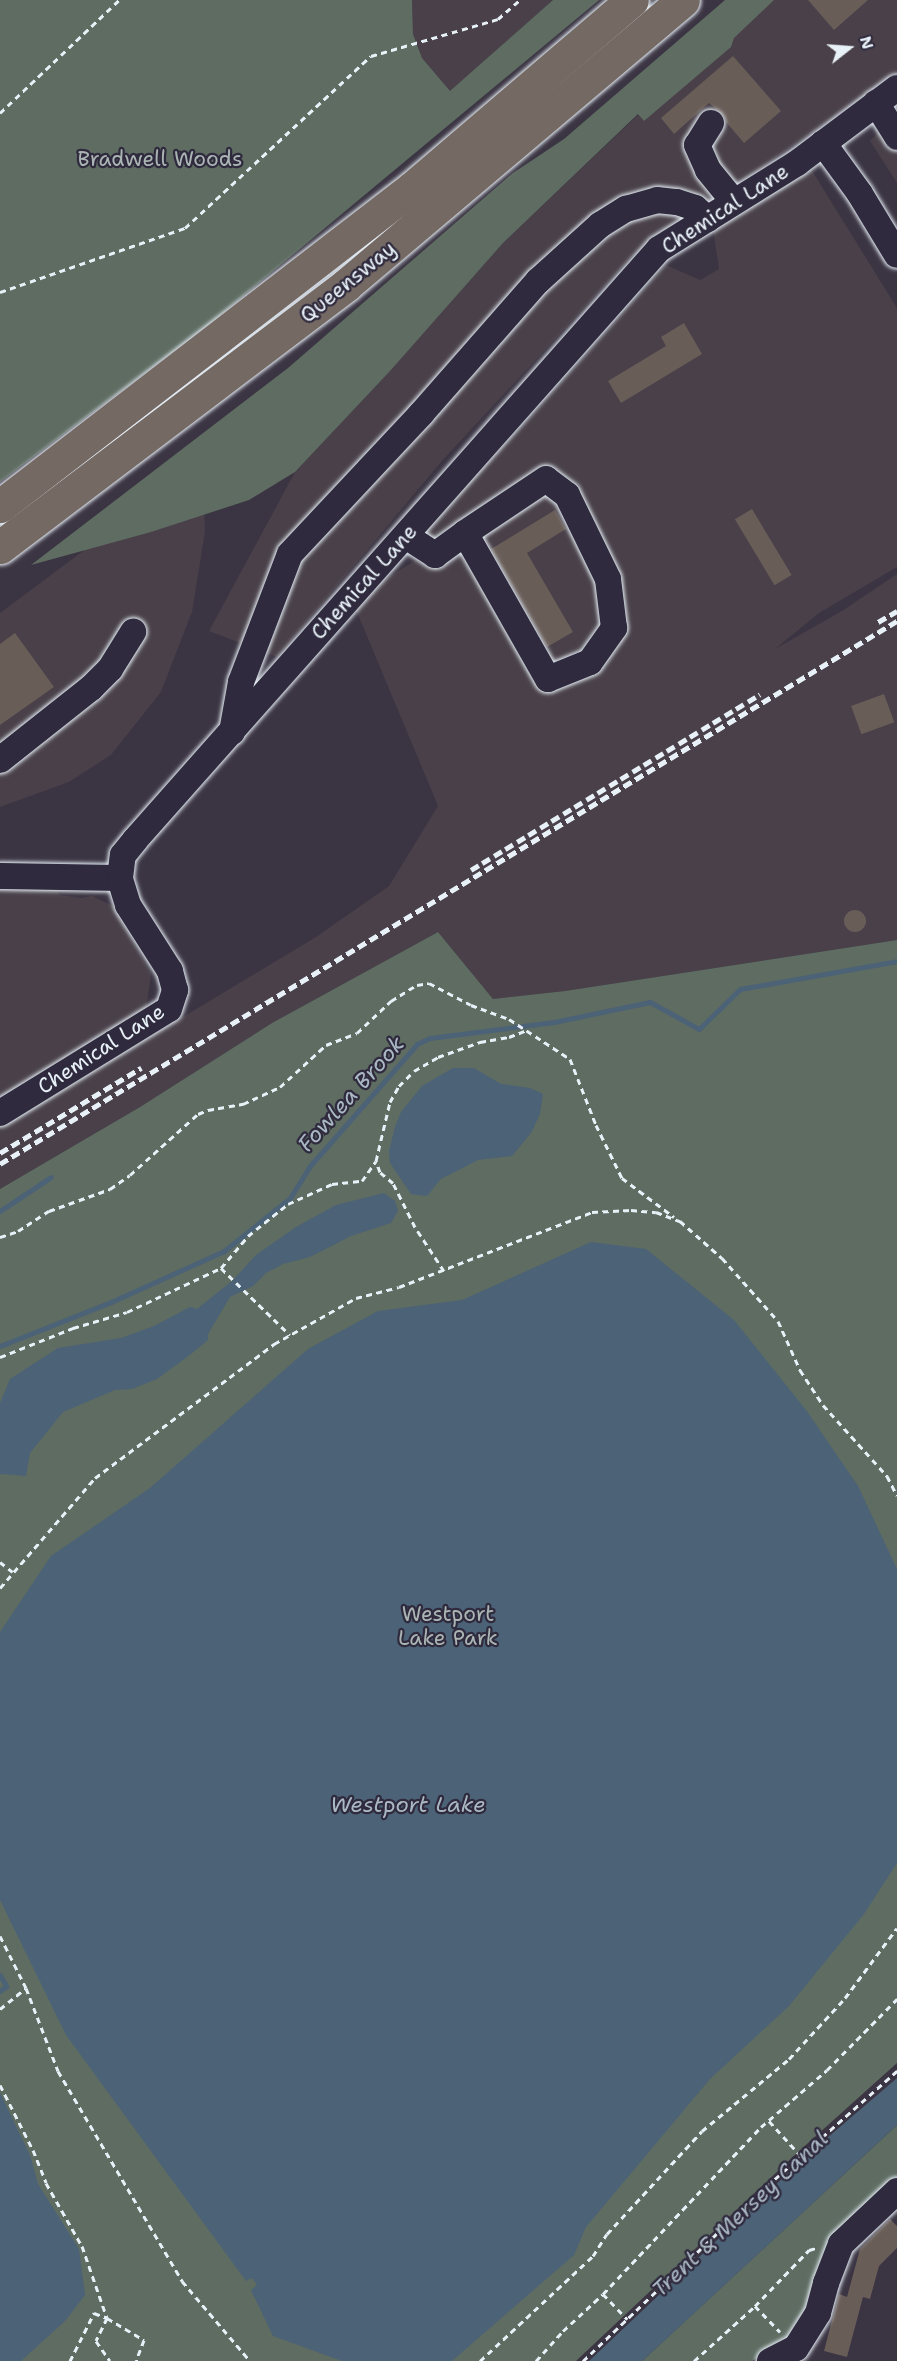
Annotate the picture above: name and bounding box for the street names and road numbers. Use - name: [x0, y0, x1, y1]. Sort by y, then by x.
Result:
- street label: Chemical Lane: [657, 159, 793, 259]
- street label: Queensway: [295, 236, 401, 328]
- street label: Chemical Lane: [306, 519, 422, 645]
- street label: Chemical Lane: [33, 999, 169, 1099]

